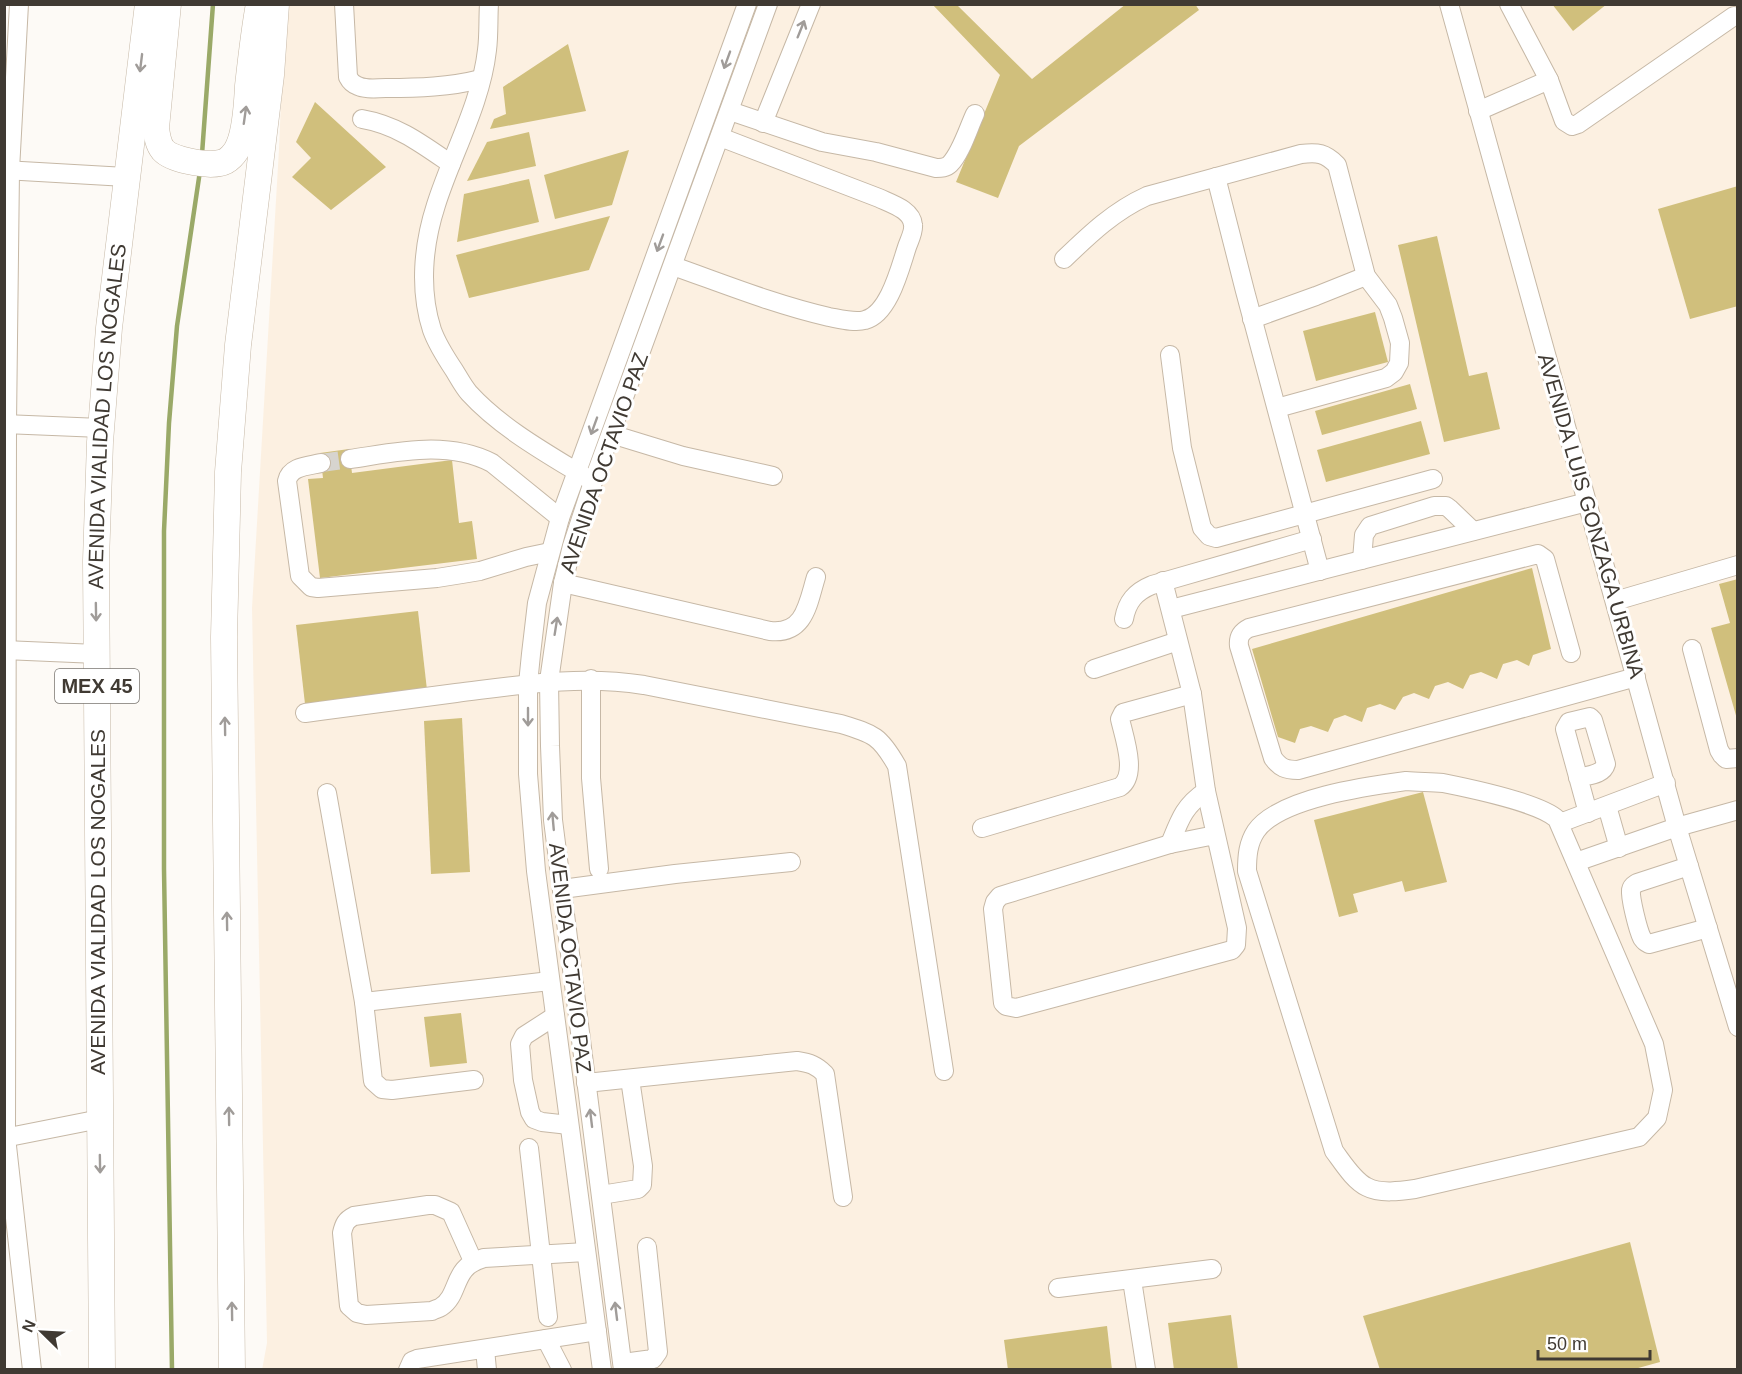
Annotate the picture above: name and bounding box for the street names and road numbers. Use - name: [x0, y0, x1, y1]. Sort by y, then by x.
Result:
- street label: AVENIDA VIALIDAD LOS NOGALES: [84, 242, 130, 589]
- street label: AVENIDA OCTAVIO PAZ: [555, 349, 652, 576]
- street label: AVENIDA LUIS GONZAGA URBINA: [1534, 351, 1649, 681]
- road number: MEX 45: [55, 669, 139, 703]
- street label: AVENIDA VIALIDAD LOS NOGALES: [86, 729, 109, 1075]
- street label: AVENIDA OCTAVIO PAZ: [545, 841, 596, 1075]

